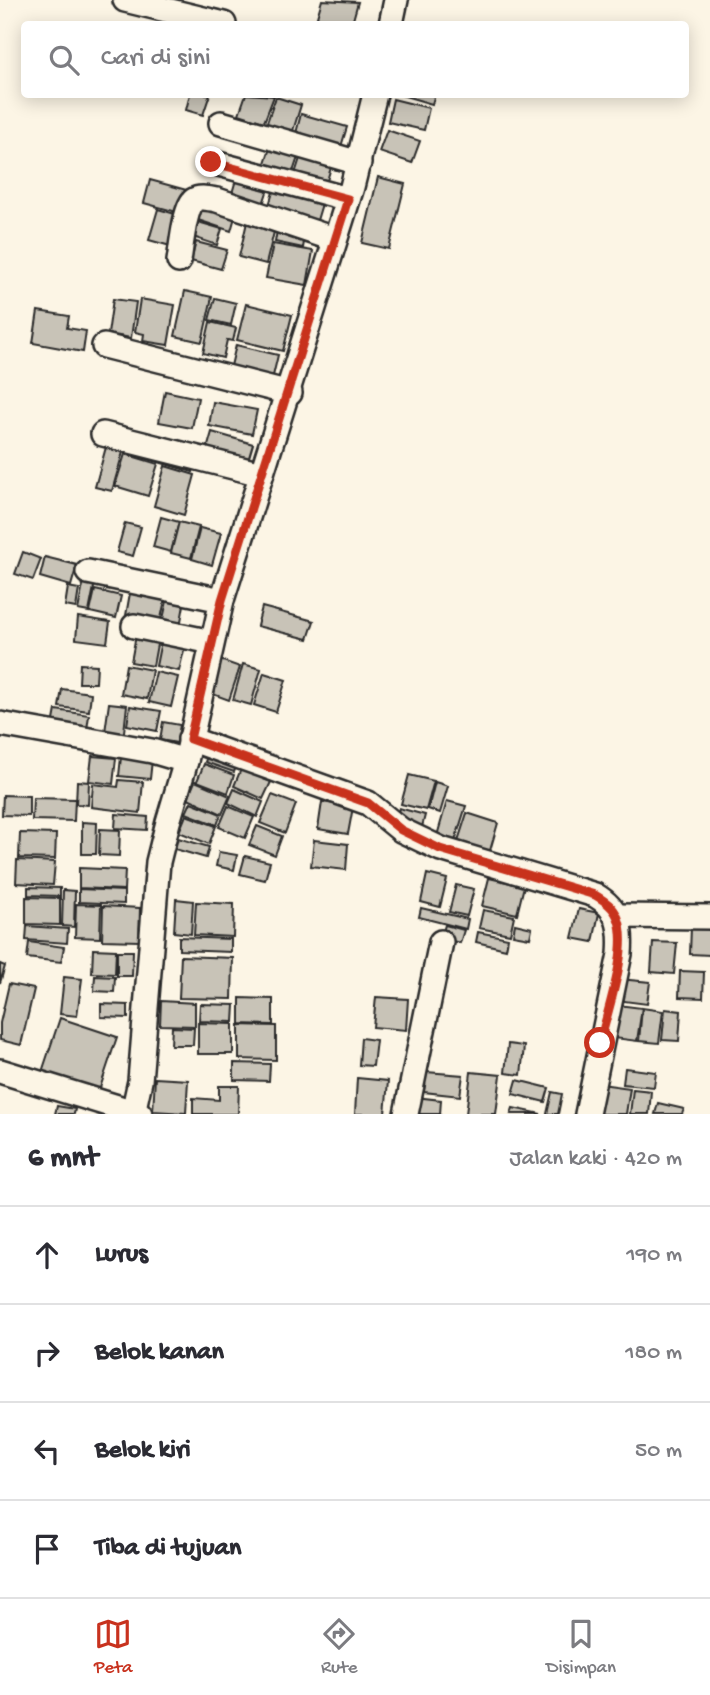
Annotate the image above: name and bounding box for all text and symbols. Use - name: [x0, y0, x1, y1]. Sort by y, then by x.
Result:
- search box: [21, 21, 689, 98]
- icon: search: [45, 41, 83, 79]
- text: Cari di sini: [101, 44, 211, 75]
- route end: [195, 146, 226, 177]
- route start: [584, 1027, 615, 1058]
- text: 6 mnt: [28, 1142, 98, 1177]
- text: Jalan kaki · 420 m: [509, 1146, 682, 1173]
- icon: ahead: [28, 1236, 66, 1274]
- text: Lurus: [95, 1240, 148, 1271]
- text: 190 m: [626, 1242, 682, 1269]
- icon: right: [28, 1334, 66, 1372]
- text: Belok kanan: [95, 1338, 224, 1369]
- text: 180 m: [625, 1340, 682, 1367]
- icon: left: [28, 1432, 66, 1470]
- text: Belok kiri: [95, 1436, 191, 1467]
- text: 50 m: [635, 1438, 682, 1465]
- icon: arrive: [28, 1530, 66, 1568]
- text: Tiba di tujuan: [95, 1534, 241, 1565]
- tab: Peta: [94, 1615, 132, 1680]
- tab: Rute: [320, 1615, 358, 1680]
- tab: Disimpan: [546, 1615, 616, 1680]

